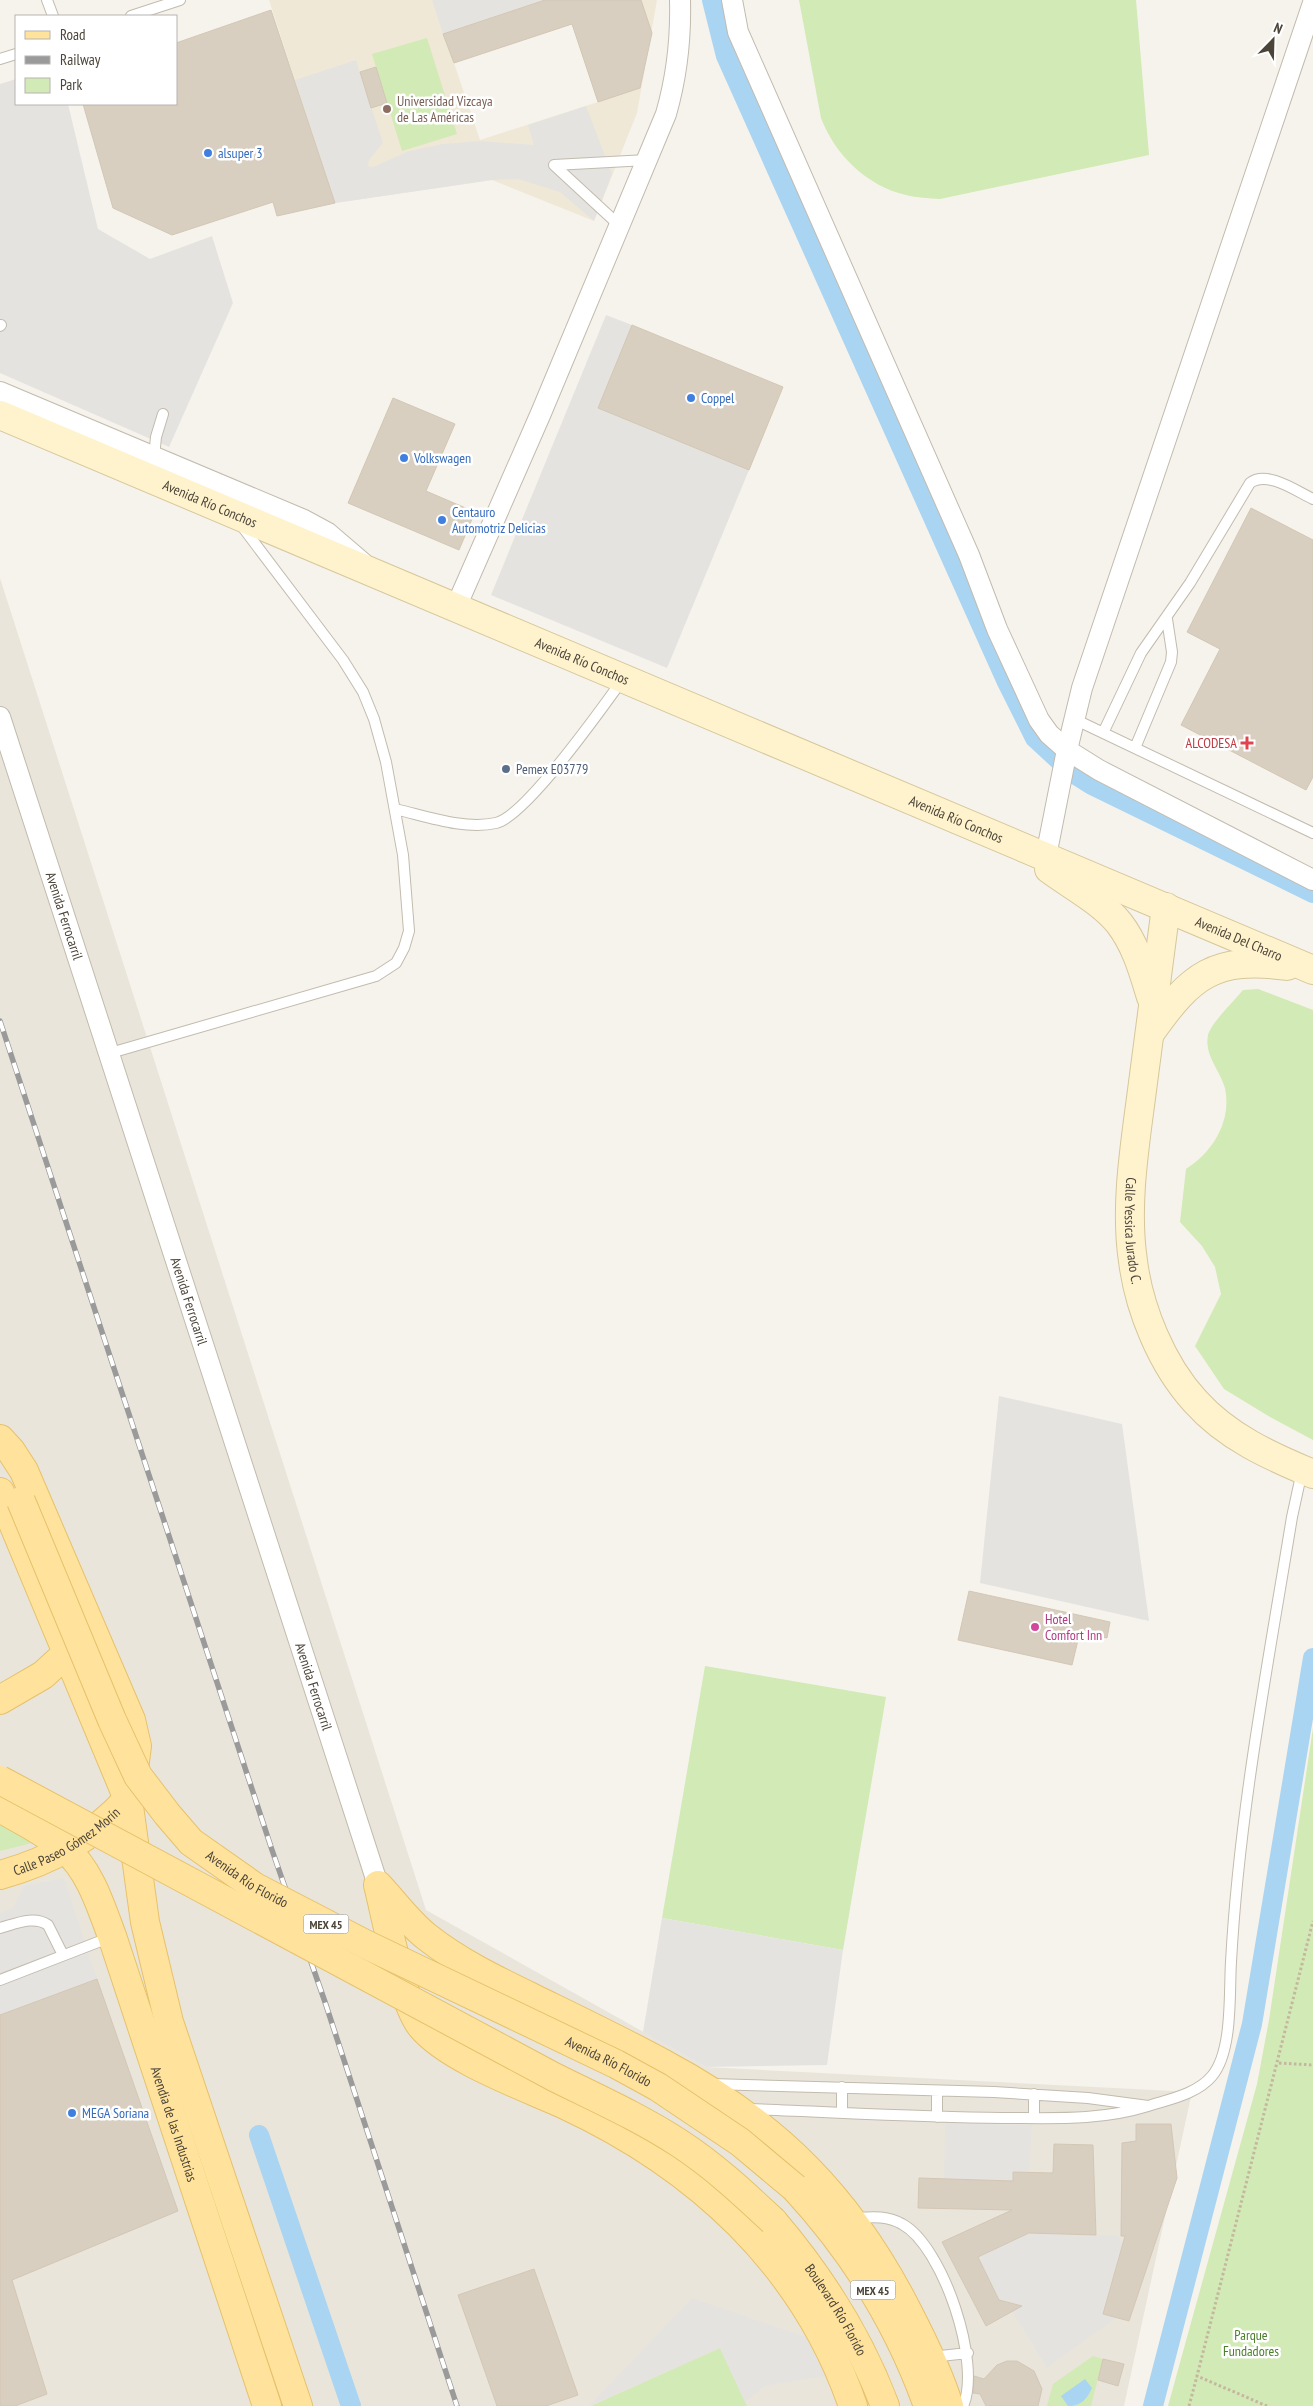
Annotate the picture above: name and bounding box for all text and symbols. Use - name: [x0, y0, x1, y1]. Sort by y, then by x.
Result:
- legend: [15, 15, 178, 105]
- north arrow: [1248, 15, 1298, 65]
- text: N: [1271, 18, 1285, 38]
- text: Road: [60, 25, 86, 44]
- text: Railway: [60, 50, 101, 69]
- text: Park: [60, 75, 82, 94]
- place label: Universidad Vizcaya de Las Américas: [397, 92, 493, 126]
- marker: Universidad Vizcaya de Las Américas: [381, 103, 393, 115]
- place label: alsuper 3: [218, 144, 263, 162]
- marker: alsuper 3: [202, 147, 214, 159]
- place label: Coppel: [701, 389, 735, 407]
- marker: Coppel: [685, 392, 697, 404]
- place label: Volkswagen: [413, 449, 471, 467]
- marker: Volkswagen: [398, 452, 410, 464]
- street label: Avenida Río Conchos: [160, 476, 260, 532]
- place label: Centauro Automotriz Delicias: [452, 503, 546, 537]
- marker: Centauro Automotriz Delicias: [436, 514, 448, 526]
- street label: Avenida Río Conchos: [532, 633, 632, 689]
- place label: ALCODESA: [1186, 734, 1237, 752]
- marker: ALCODESA: [1241, 737, 1253, 749]
- place label: Pemex E03779: [516, 760, 588, 778]
- marker: Pemex E03779: [500, 763, 512, 775]
- street label: Avenida Río Conchos: [906, 791, 1006, 847]
- street label: Avenida Ferrocarril: [42, 870, 87, 963]
- street label: Avenida Del Charro: [1193, 912, 1285, 965]
- street label: Calle Yessica Jurado C.: [1121, 1177, 1146, 1286]
- street label: Avenida Ferrocarril: [166, 1255, 212, 1348]
- place label: Hotel Comfort Inn: [1045, 1610, 1102, 1644]
- marker: Hotel Comfort Inn: [1029, 1621, 1041, 1633]
- street label: Avenida Ferrocarril: [291, 1640, 337, 1733]
- street label: Calle Paseo Gómez Morín: [11, 1803, 124, 1880]
- street label: Avenida Río Florido: [202, 1846, 291, 1912]
- road number: MEX 45: [304, 1915, 348, 1934]
- street label: Avenida Río Florido: [562, 2032, 655, 2091]
- street label: Avendia de las Industrias: [147, 2064, 201, 2184]
- place label: MEGA Soriana: [82, 2104, 149, 2122]
- marker: MEGA Soriana: [66, 2107, 78, 2119]
- street label: Boulevard Río Florido: [801, 2260, 871, 2359]
- road number: MEX 45: [850, 2280, 896, 2300]
- park label: Parque Fundadores: [1223, 2326, 1279, 2360]

